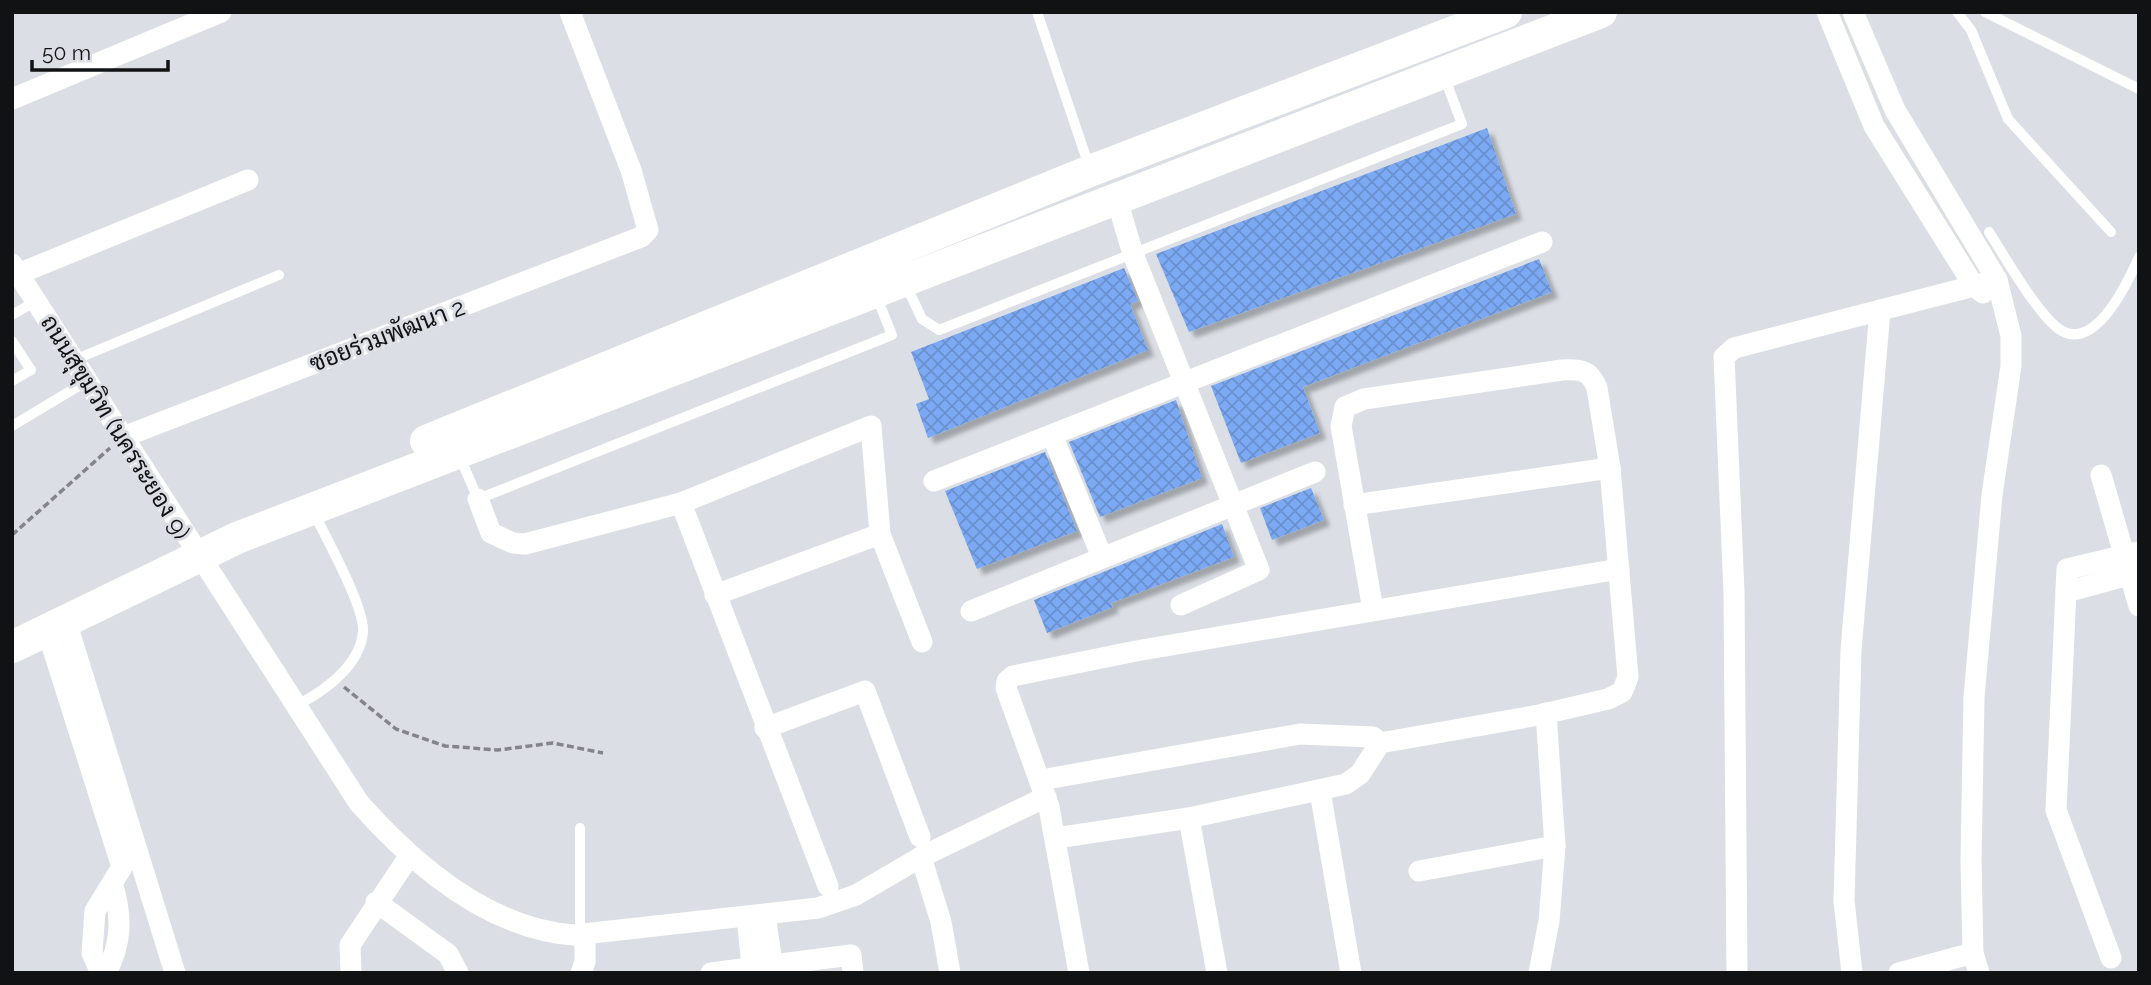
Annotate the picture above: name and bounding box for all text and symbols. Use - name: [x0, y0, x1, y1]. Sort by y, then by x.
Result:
- scale bar: [32, 28, 168, 72]
- text: 50 m: [42, 40, 91, 65]
- street label: ซอยร่วมพัฒนา 2: [305, 292, 469, 378]
- street label: ถนนสุขุมวิท (นครระยอง 9): [33, 309, 197, 546]

